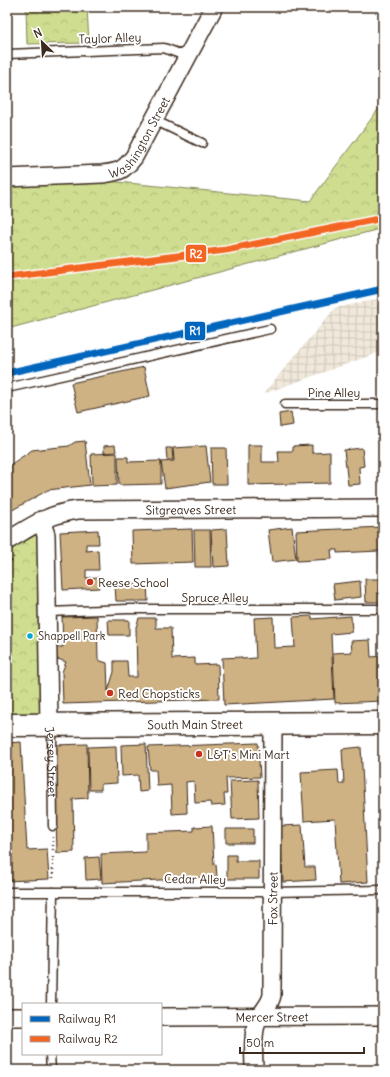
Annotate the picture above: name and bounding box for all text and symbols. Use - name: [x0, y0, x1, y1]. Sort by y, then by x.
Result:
- north arrow: [22, 22, 62, 62]
- text: N: [31, 25, 44, 41]
- street label: Taylor Alley: [78, 29, 142, 47]
- street label: Washington Street: [107, 94, 172, 181]
- line badge: R2: [185, 244, 207, 263]
- text: R2: [189, 247, 203, 261]
- line badge: R1: [184, 321, 206, 341]
- text: R1: [189, 324, 201, 338]
- street label: Pine Alley: [308, 385, 360, 400]
- street label: Sitgreaves Street: [145, 501, 236, 517]
- place label: Reese School: [98, 575, 169, 590]
- marker: Reese School: [85, 577, 95, 587]
- street label: Spruce Alley: [182, 590, 248, 605]
- place label: Shappell Park: [38, 629, 106, 643]
- marker: Shappell Park: [25, 631, 35, 641]
- place label: Red Chopsticks: [118, 686, 200, 701]
- marker: Red Chopsticks: [105, 688, 115, 698]
- street label: South Main Street: [147, 716, 243, 732]
- street label: Jersey Street: [42, 724, 60, 797]
- place label: L&T's Mini Mart: [207, 747, 290, 762]
- marker: L&T's Mini Mart: [194, 749, 204, 759]
- street label: Cedar Alley: [164, 871, 226, 887]
- street label: Fox Street: [265, 872, 280, 925]
- legend: [22, 1003, 162, 1055]
- street label: Mercer Street: [235, 1009, 309, 1024]
- text: Railway R1: [58, 1011, 116, 1026]
- scale bar: [240, 1029, 364, 1055]
- text: Railway R2: [58, 1031, 118, 1046]
- text: 50 m: [246, 1035, 275, 1050]

